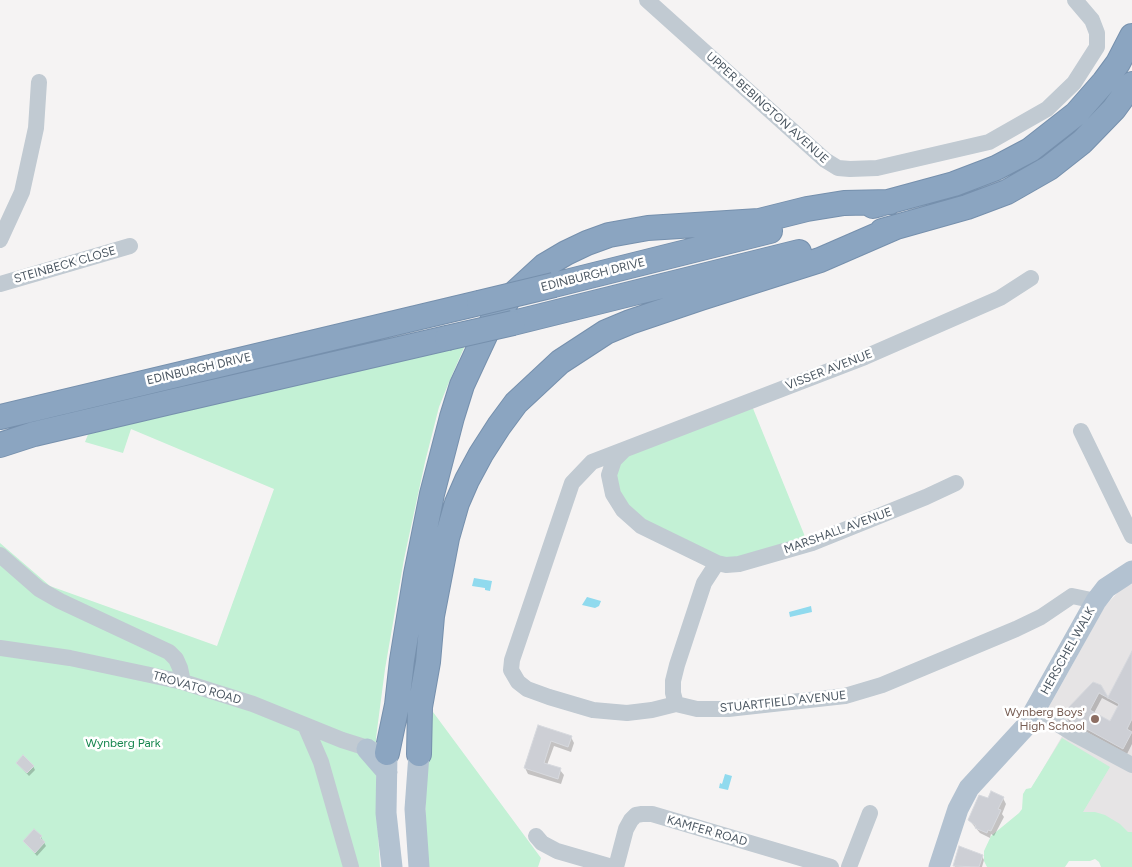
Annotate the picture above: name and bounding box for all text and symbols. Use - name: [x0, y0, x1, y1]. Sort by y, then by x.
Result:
- street label: UPPER BEBINGTON AVENUE: [703, 49, 831, 167]
- street label: STEINBECK CLOSE: [12, 244, 118, 286]
- street label: EDINBURGH DRIVE: [539, 255, 647, 295]
- street label: VISSER AVENUE: [784, 347, 874, 393]
- street label: EDINBURGH DRIVE: [145, 350, 253, 388]
- street label: MARSHALL AVENUE: [782, 505, 894, 557]
- street label: HERSCHEL WALK: [1038, 605, 1098, 697]
- street label: TROVATO ROAD: [151, 669, 243, 707]
- street label: STUARTFIELD AVENUE: [719, 688, 847, 716]
- place label: Wynberg Boys' High School: [1004, 705, 1085, 733]
- marker: Wynberg Boys' High School: [1089, 713, 1101, 725]
- park label: Wynberg Park: [86, 736, 160, 750]
- street label: KAMFER ROAD: [665, 813, 749, 849]

